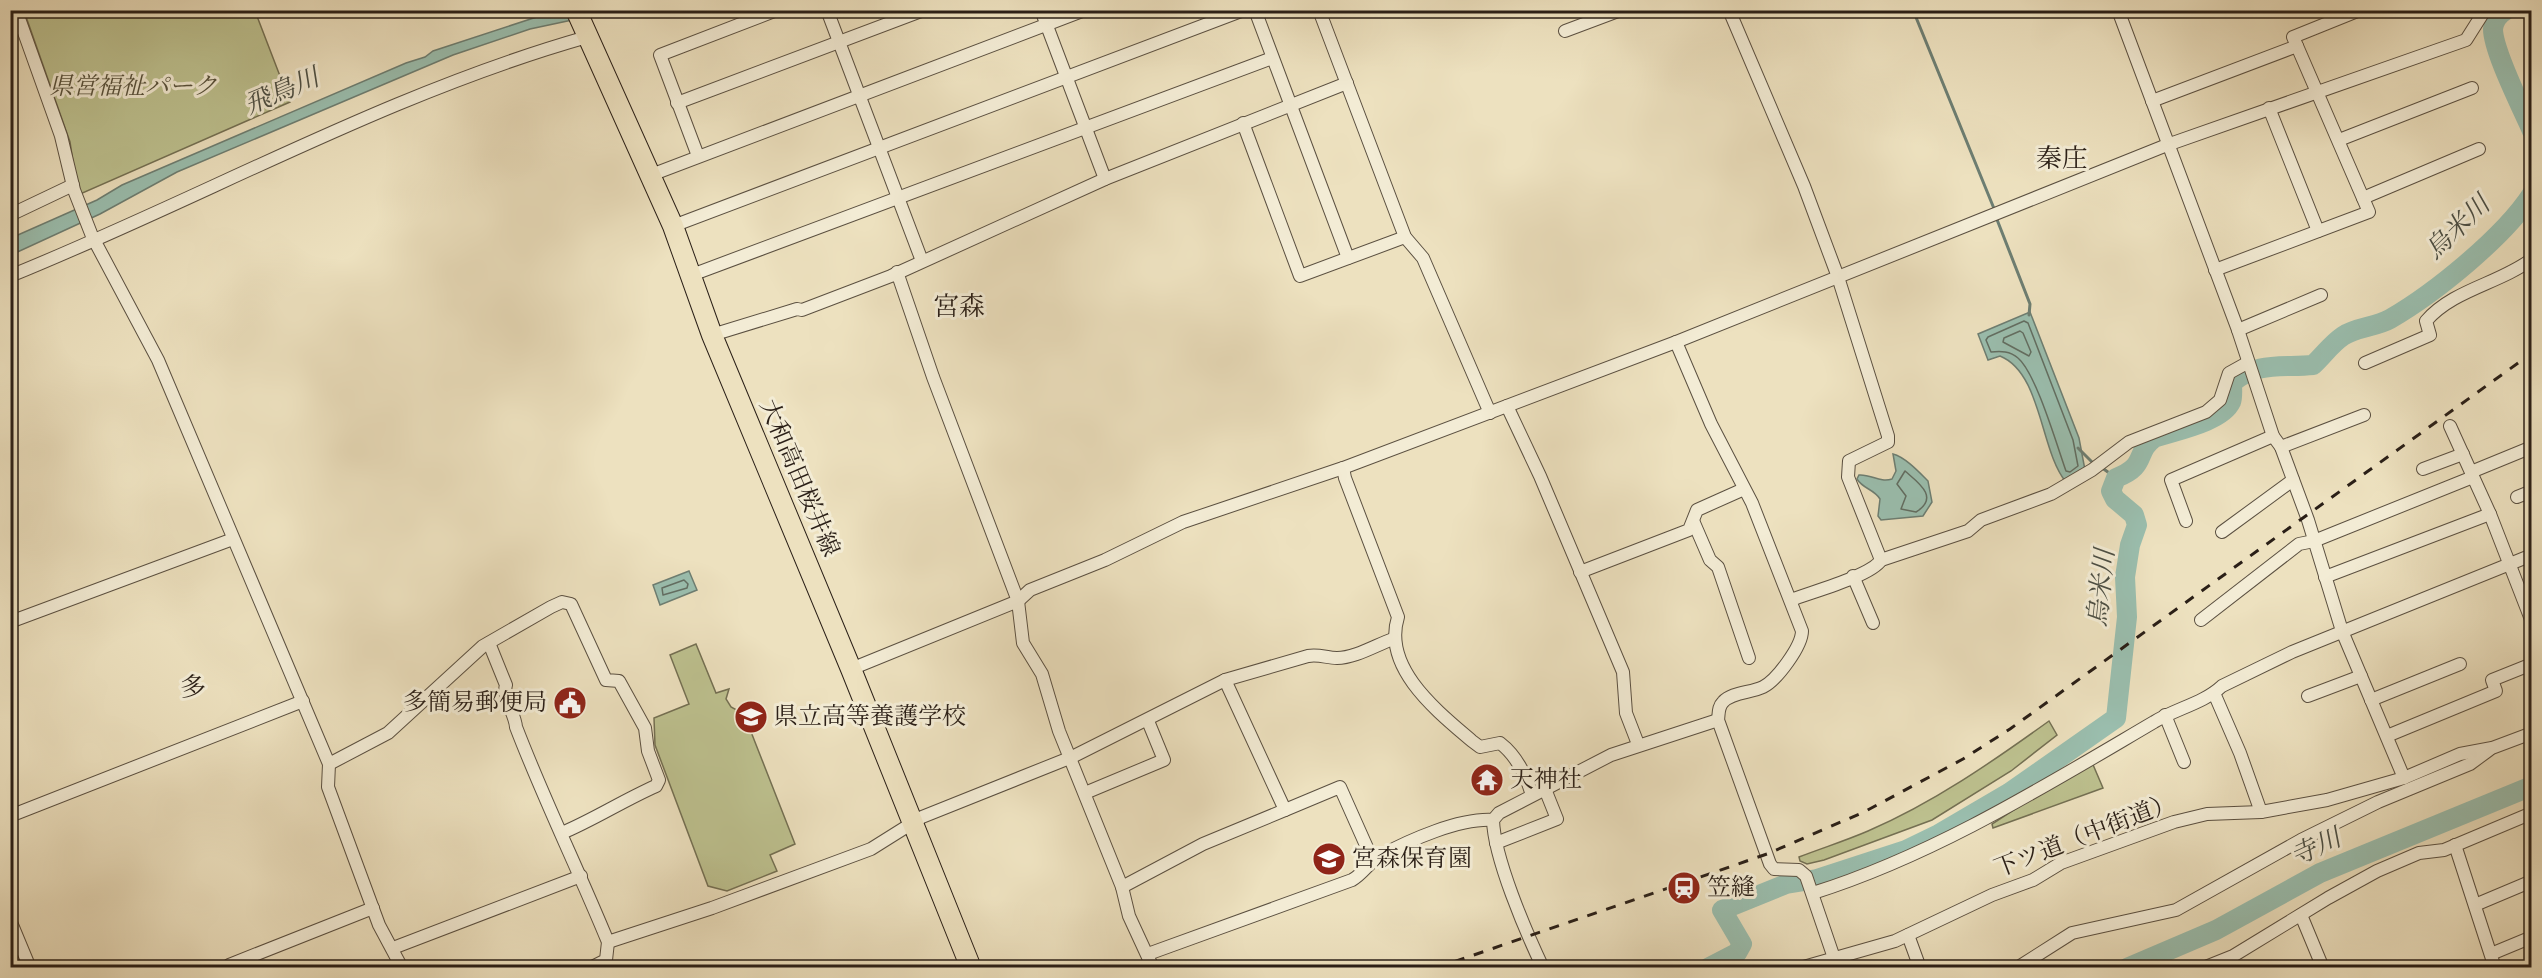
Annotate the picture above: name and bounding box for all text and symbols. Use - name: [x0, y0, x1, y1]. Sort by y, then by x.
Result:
- water label: 飛鳥川: [240, 60, 327, 122]
- park label: 県営福祉パーク: [49, 72, 217, 102]
- district label: 秦庄: [2036, 143, 2088, 176]
- water label: 烏米川: [2418, 187, 2500, 267]
- district label: 宮森: [933, 291, 985, 324]
- street label: 大和高田桜井線: [752, 395, 846, 561]
- water label: 烏米川: [2082, 545, 2123, 629]
- district label: 多: [180, 672, 206, 705]
- public building icon: 多簡易郵便局: [552, 685, 588, 721]
- place label: 多簡易郵便局: [403, 688, 547, 718]
- school or university icon: 県立高等養護学校: [733, 699, 769, 735]
- place label: 県立高等養護学校: [774, 702, 966, 732]
- temple icon: 天神社: [1469, 762, 1505, 798]
- place label: 天神社: [1510, 765, 1582, 795]
- street label: 下ツ道（中街道）: [1990, 788, 2180, 884]
- water label: 寺川: [2285, 821, 2349, 874]
- school or university icon: 宮森保育園: [1311, 841, 1347, 877]
- place label: 宮森保育園: [1352, 844, 1472, 874]
- station icon: 笠縫: [1666, 870, 1702, 906]
- place label: 笠縫: [1707, 873, 1755, 903]

